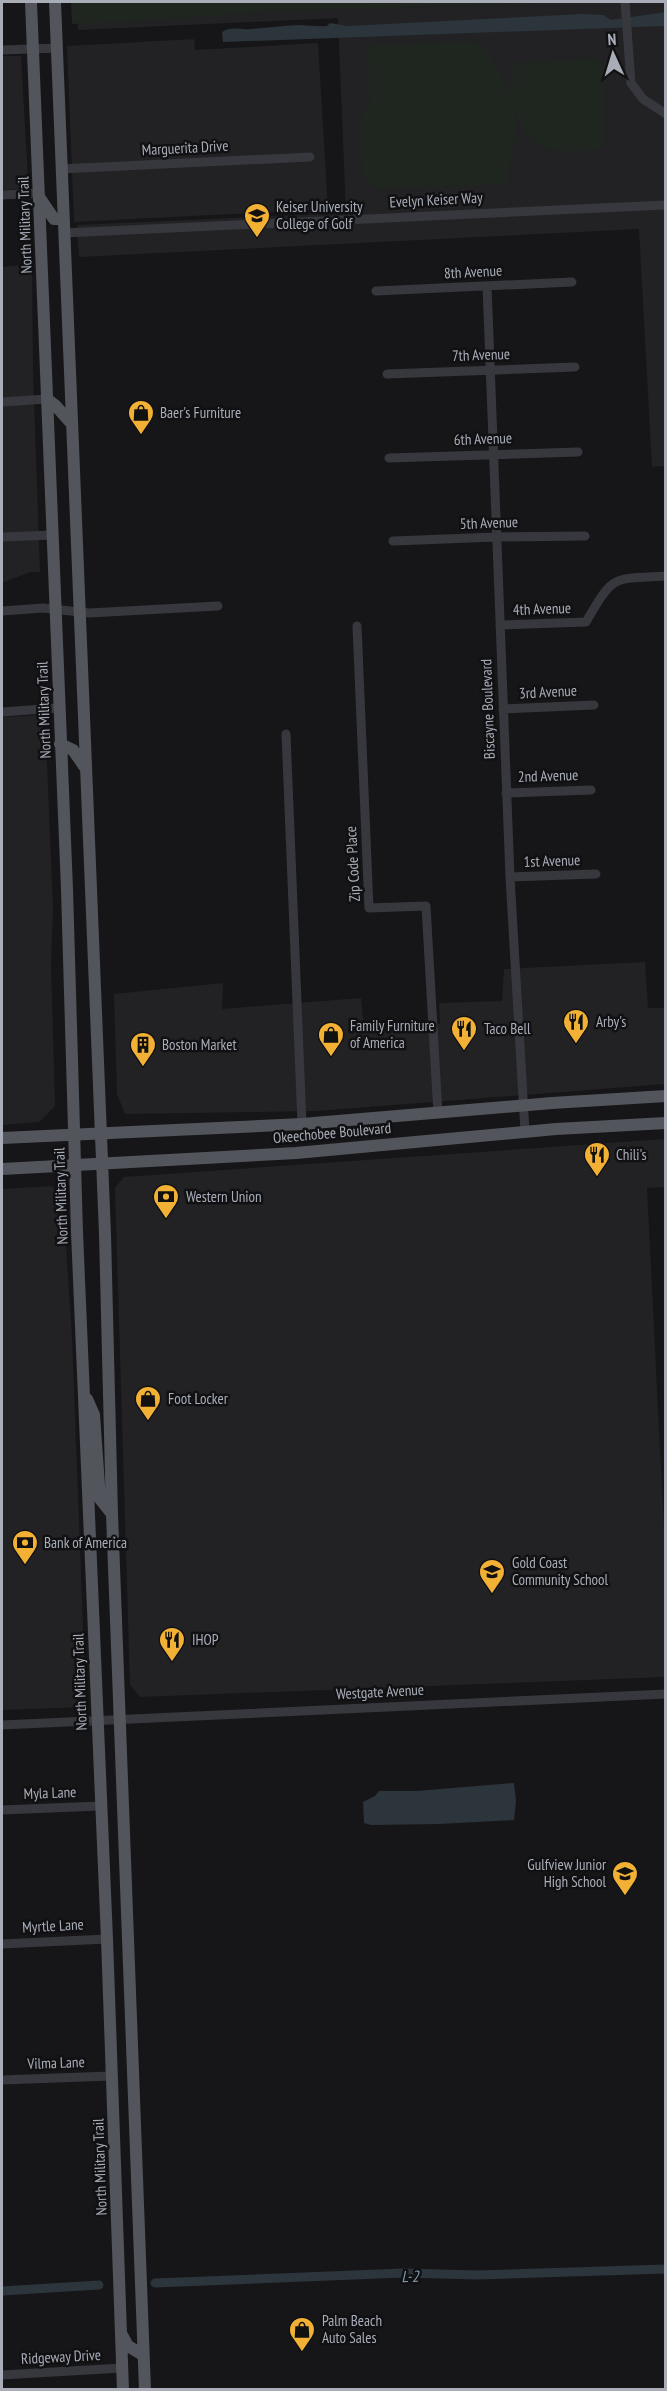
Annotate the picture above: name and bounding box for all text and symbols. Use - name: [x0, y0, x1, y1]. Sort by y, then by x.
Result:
- north arrow: [583, 24, 643, 84]
- text: N: [607, 29, 617, 49]
- street label: Marguerita Drive: [141, 136, 229, 159]
- street label: North Military Trail: [13, 176, 36, 274]
- street label: Evelyn Keiser Way: [389, 188, 483, 211]
- place label: Keiser University College of Golf: [276, 197, 363, 233]
- school or university icon: Keiser University College of Golf: [242, 201, 272, 239]
- street label: 8th Avenue: [443, 260, 503, 283]
- street label: 7th Avenue: [452, 344, 510, 365]
- shop icon: Baer's Furniture: [126, 398, 156, 436]
- place label: Baer's Furniture: [160, 403, 241, 422]
- street label: 6th Avenue: [454, 428, 512, 449]
- street label: 5th Avenue: [460, 512, 518, 533]
- street label: 4th Avenue: [513, 598, 571, 619]
- street label: Biscayne Boulevard: [476, 659, 499, 759]
- street label: North Military Trail: [32, 661, 55, 759]
- street label: 3rd Avenue: [518, 680, 577, 703]
- street label: 2nd Avenue: [517, 765, 579, 786]
- street label: Zip Code Place: [341, 826, 364, 902]
- street label: 1st Avenue: [523, 850, 581, 871]
- restaurant icon: Arby's: [561, 1007, 591, 1045]
- place label: Arby's: [596, 1012, 626, 1031]
- restaurant icon: Taco Bell: [449, 1014, 479, 1052]
- place label: Family Furniture of America: [350, 1016, 435, 1052]
- place label: Taco Bell: [484, 1019, 531, 1038]
- shop icon: Family Furniture of America: [316, 1020, 346, 1058]
- building icon: Boston Market: [128, 1030, 158, 1068]
- place label: Boston Market: [162, 1035, 237, 1054]
- street label: Okeechobee Boulevard: [272, 1118, 392, 1147]
- restaurant icon: Chili's: [582, 1140, 612, 1178]
- place label: Chili's: [616, 1145, 646, 1164]
- street label: North Military Trail: [49, 1147, 72, 1245]
- bank icon: Western Union: [151, 1182, 181, 1220]
- place label: Western Union: [186, 1187, 262, 1206]
- shop icon: Foot Locker: [133, 1384, 163, 1422]
- place label: Foot Locker: [168, 1389, 229, 1408]
- bank icon: Bank of America: [10, 1528, 40, 1566]
- place label: Bank of America: [44, 1533, 127, 1552]
- place label: Gold Coast Community School: [512, 1553, 609, 1589]
- school or university icon: Gold Coast Community School: [477, 1557, 507, 1595]
- restaurant icon: IHOP: [157, 1625, 187, 1663]
- place label: IHOP: [192, 1630, 219, 1649]
- street label: North Military Trail: [68, 1633, 91, 1731]
- street label: Westgate Avenue: [335, 1680, 425, 1703]
- street label: Myla Lane: [23, 1782, 77, 1803]
- place label: Gulfview Junior High School: [527, 1855, 607, 1891]
- school or university icon: Gulfview Junior High School: [610, 1859, 640, 1897]
- street label: Myrtle Lane: [22, 1914, 84, 1937]
- street label: Vilma Lane: [26, 2052, 85, 2073]
- street label: North Military Trail: [88, 2118, 111, 2216]
- water label: L-2: [401, 2266, 421, 2286]
- place label: Palm Beach Auto Sales: [322, 2311, 382, 2347]
- shop icon: Palm Beach Auto Sales: [287, 2315, 317, 2353]
- street label: Ridgeway Drive: [21, 2345, 101, 2368]

